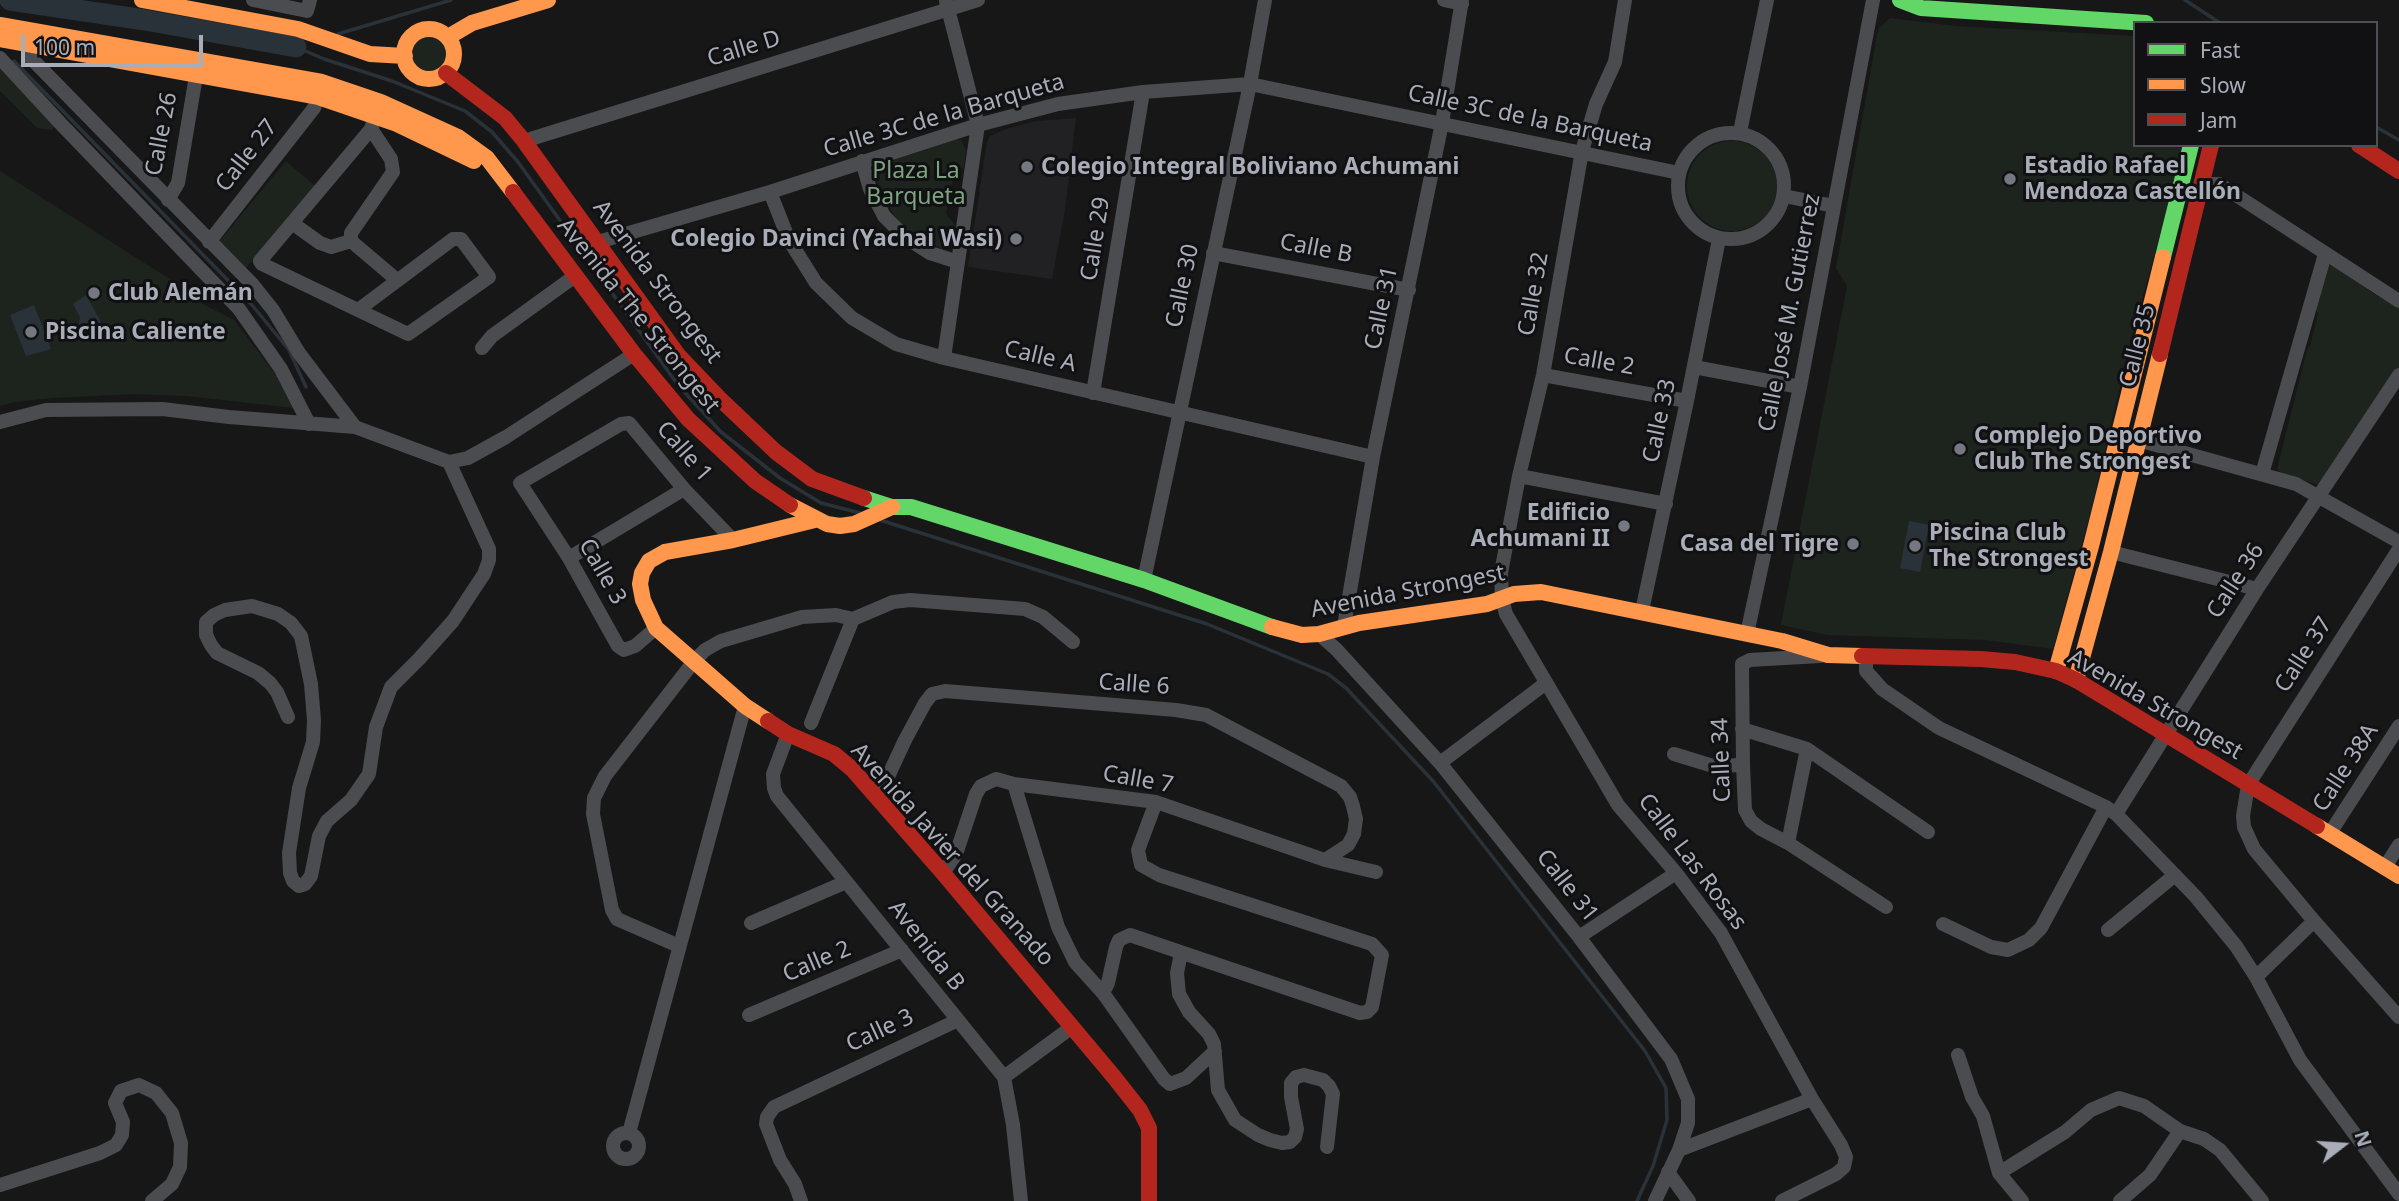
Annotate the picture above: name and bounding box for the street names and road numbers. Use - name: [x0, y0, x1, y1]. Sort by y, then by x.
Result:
- street label: Calle D: [704, 25, 784, 73]
- street label: Calle 3C de la Barqueta: [820, 68, 1068, 164]
- street label: Calle 3C de la Barqueta: [1405, 80, 1655, 158]
- street label: Calle 26: [140, 90, 184, 178]
- street label: Calle 27: [210, 114, 284, 198]
- street label: Calle José M. Gutierrez: [1753, 192, 1827, 434]
- street label: Avenida Strongest: [587, 195, 727, 369]
- street label: Calle 29: [1076, 195, 1116, 283]
- street label: Avenida The Strongest: [551, 213, 725, 419]
- street label: Calle B: [1277, 228, 1355, 270]
- street label: Calle 30: [1161, 242, 1205, 330]
- street label: Calle 32: [1513, 250, 1555, 338]
- street label: Calle 31: [1360, 264, 1404, 352]
- street label: Calle 35: [2114, 302, 2162, 390]
- street label: Calle A: [1001, 335, 1079, 379]
- street label: Calle 2: [1561, 342, 1637, 382]
- street label: Calle 33: [1638, 377, 1682, 465]
- street label: Calle 1: [650, 416, 718, 488]
- street label: Calle 3: [572, 534, 632, 610]
- street label: Calle 36: [2201, 538, 2271, 624]
- street label: Avenida Strongest: [1309, 560, 1507, 624]
- street label: Calle 37: [2269, 612, 2339, 698]
- street label: Avenida Strongest: [2063, 644, 2247, 766]
- street label: Calle 6: [1097, 669, 1171, 701]
- street label: Calle 34: [1707, 717, 1737, 803]
- street label: Calle 38A: [2307, 719, 2385, 817]
- street label: Avenida Javier del Granado: [844, 738, 1060, 972]
- street label: Calle 7: [1100, 760, 1176, 800]
- street label: Calle Las Rosas: [1632, 788, 1752, 936]
- street label: Calle 31: [1530, 844, 1604, 928]
- street label: Avenida B: [882, 895, 970, 997]
- street label: Calle 2: [779, 935, 855, 989]
- street label: Calle 3: [842, 1003, 918, 1059]

